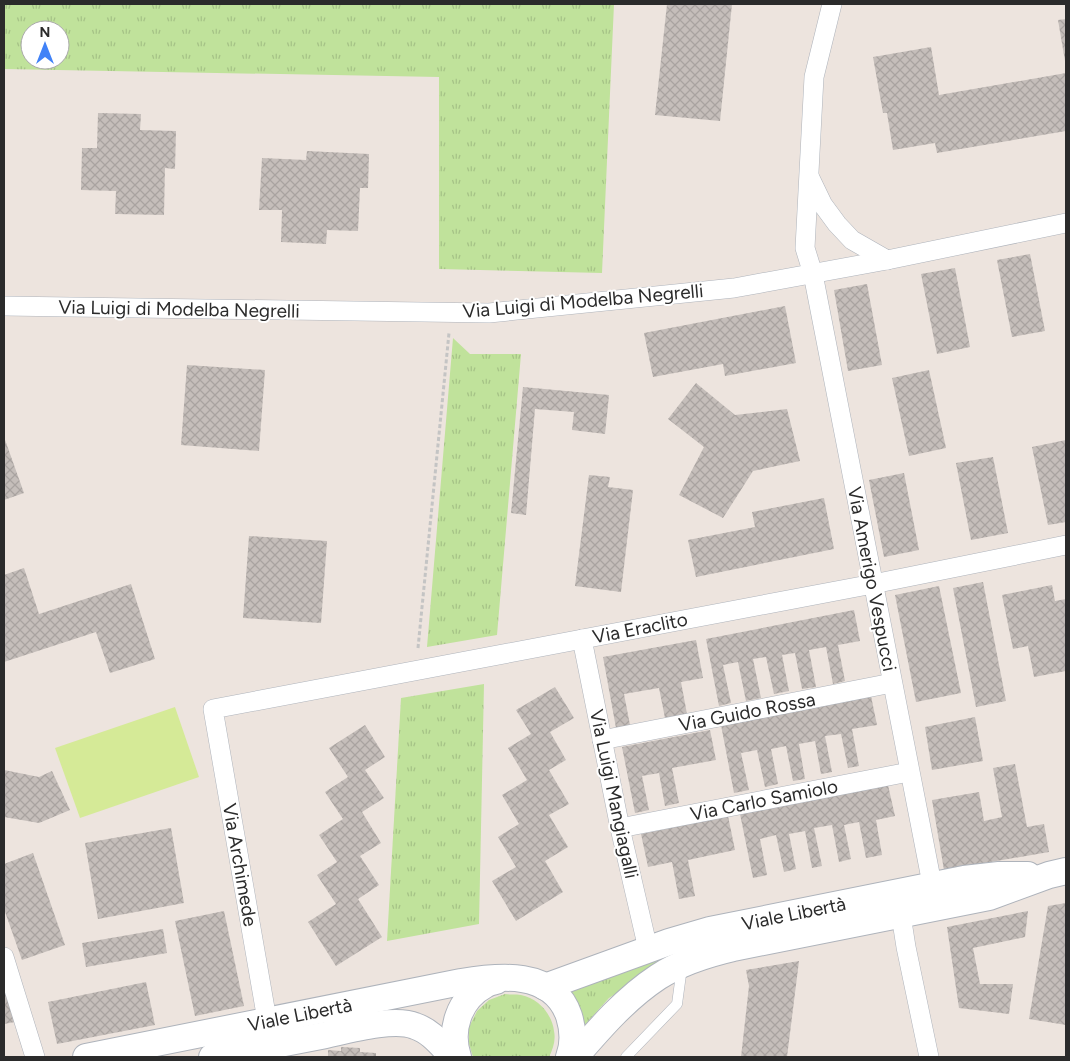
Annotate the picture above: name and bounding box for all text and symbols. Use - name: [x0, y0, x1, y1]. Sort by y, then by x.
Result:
- north arrow: [20, 20, 70, 70]
- text: N: [40, 24, 50, 41]
- street label: Via Luigi di Modelba Negrelli: [462, 279, 704, 323]
- street label: Via Luigi di Modelba Negrelli: [58, 295, 300, 323]
- street label: Via Amerigo Vespucci: [843, 485, 901, 673]
- street label: Via Eraclito: [591, 608, 689, 648]
- street label: Via Guido Rossa: [677, 687, 817, 737]
- street label: Via Luigi Mangiagalli: [585, 707, 643, 881]
- street label: Via Carlo Samiolo: [688, 774, 840, 826]
- street label: Via Archimede: [218, 802, 262, 928]
- street label: Viale Libertà: [740, 892, 848, 935]
- street label: Viale Libertà: [246, 993, 354, 1036]

